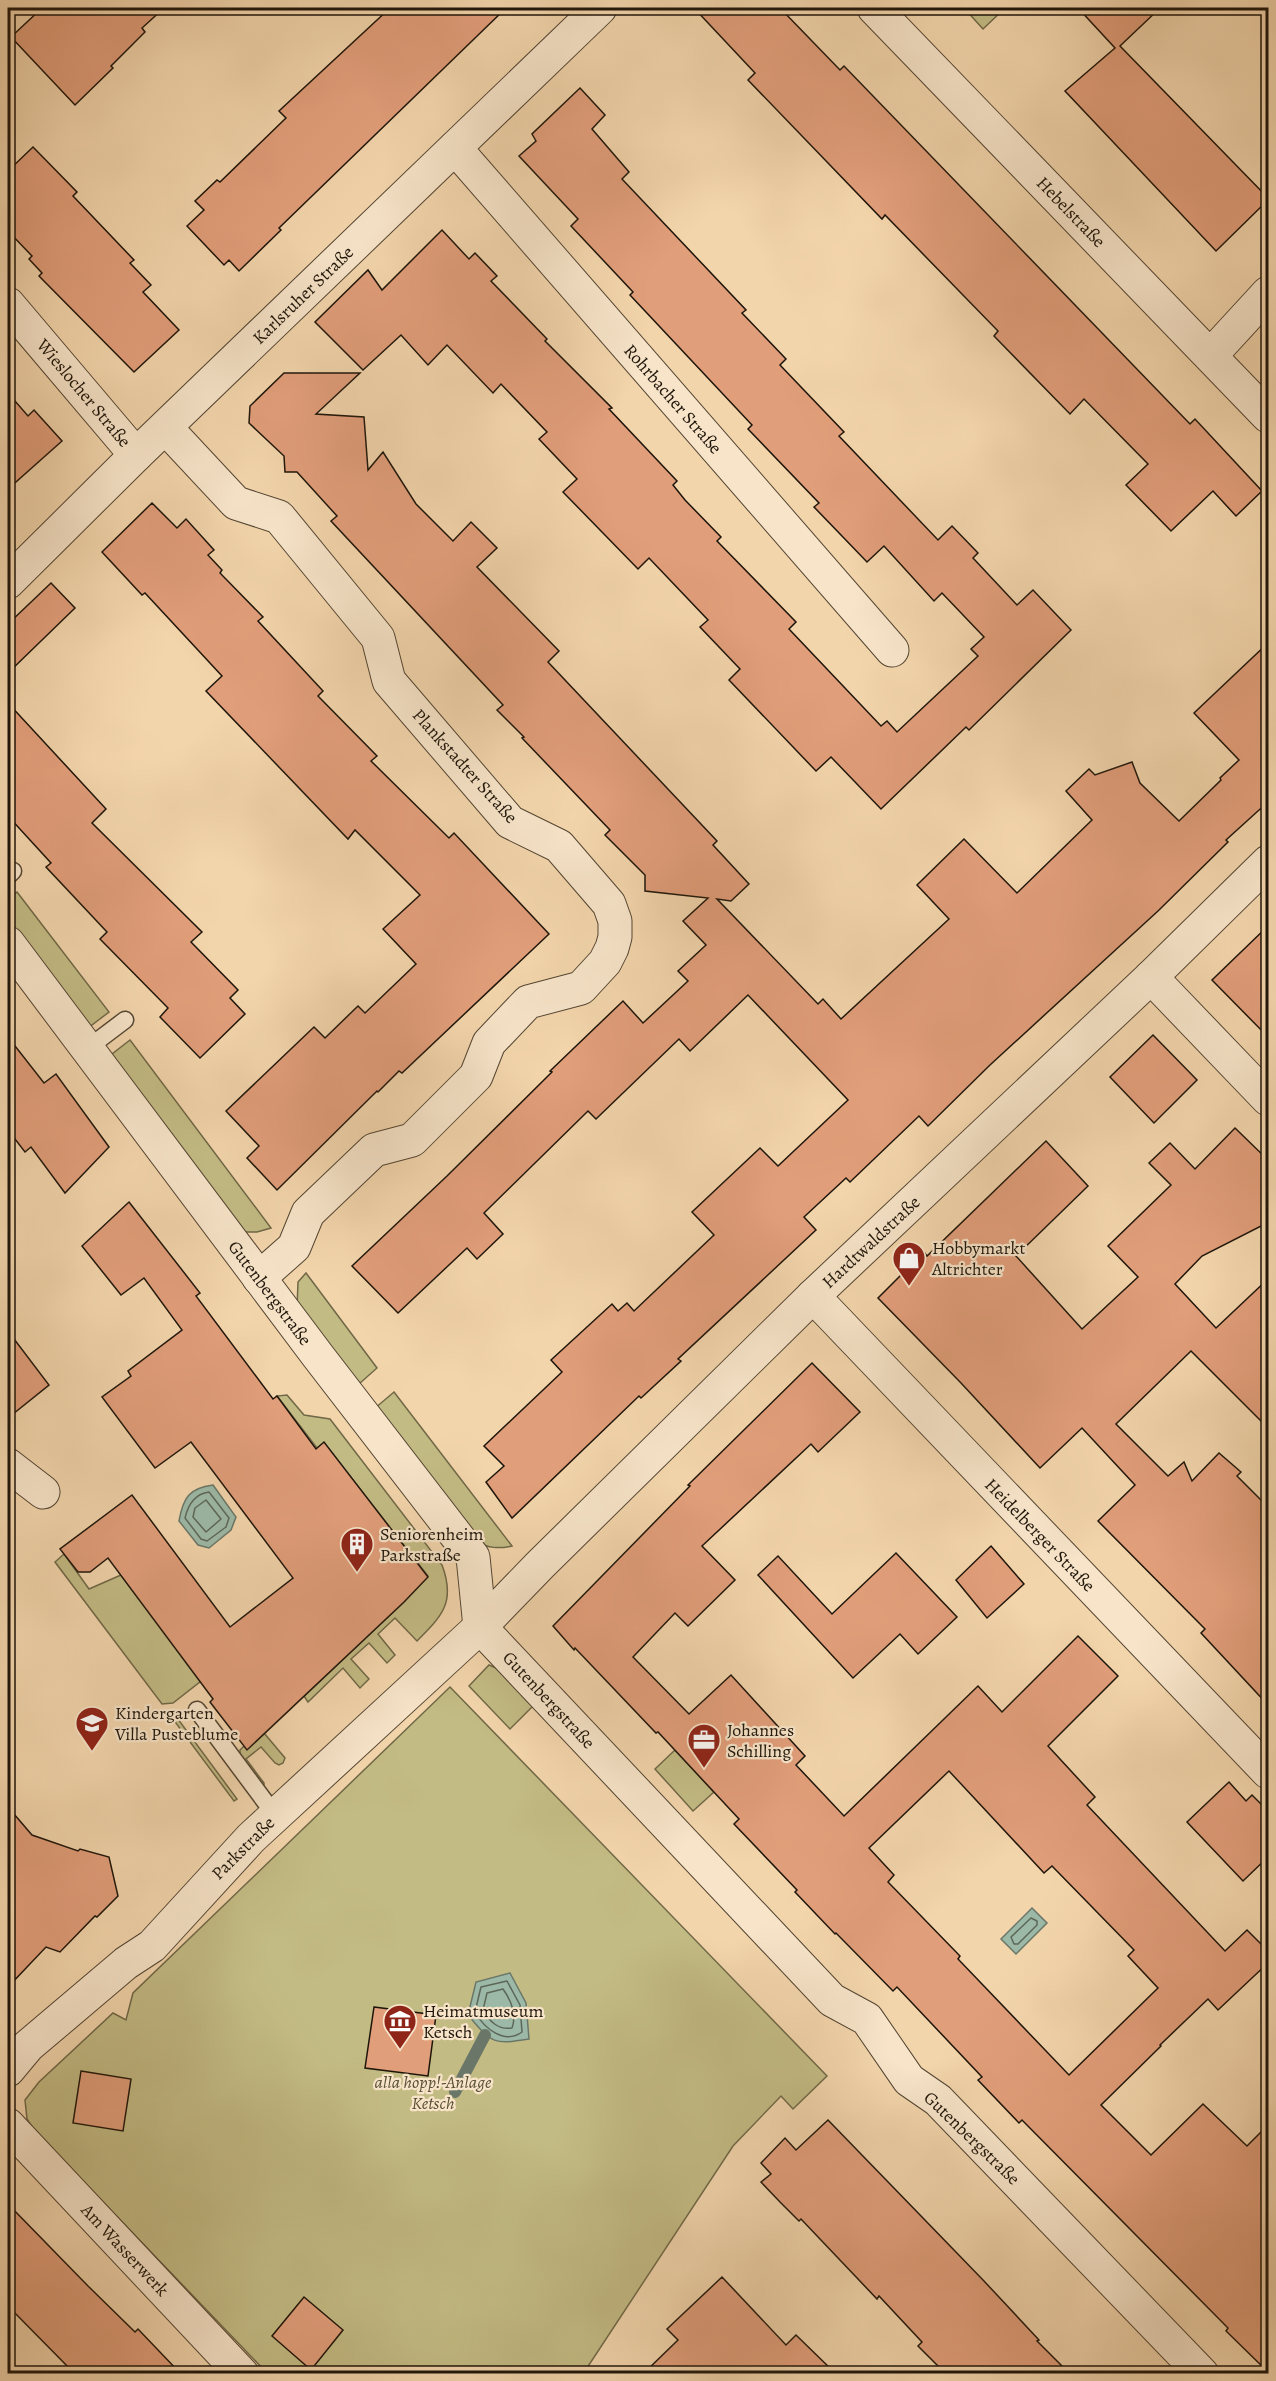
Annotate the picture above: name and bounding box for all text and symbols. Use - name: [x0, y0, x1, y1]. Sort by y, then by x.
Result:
- street label: Hebelstraße: [1031, 171, 1111, 253]
- street label: Karlsruher Straße: [247, 240, 359, 350]
- street label: Wieslocher Straße: [31, 333, 137, 452]
- street label: Rohrbacher Straße: [619, 339, 727, 459]
- street label: Plankstadter Straße: [407, 704, 523, 828]
- street label: Hardtwaldstraße: [817, 1190, 925, 1294]
- street label: Gutenbergstraße: [223, 1236, 317, 1350]
- place label: Hobbymarkt Altrichter: [931, 1236, 1025, 1281]
- shop icon: Hobbymarkt Altrichter: [891, 1240, 927, 1287]
- street label: Heidelberger Straße: [979, 1473, 1101, 1597]
- place label: Seniorenheim Parkstraße: [380, 1522, 484, 1567]
- building icon: Seniorenheim Parkstraße: [339, 1526, 375, 1573]
- street label: Gutenbergstraße: [497, 1646, 601, 1754]
- place label: Kindergarten Villa Pusteblume: [114, 1701, 238, 1746]
- school or university icon: Kindergarten Villa Pusteblume: [74, 1705, 110, 1752]
- place label: Johannes Schilling: [727, 1718, 794, 1763]
- office icon: Johannes Schilling: [686, 1722, 722, 1769]
- street label: Parkstraße: [206, 1811, 280, 1885]
- place label: Heimatmuseum Ketsch: [423, 1999, 543, 2044]
- museum icon: Heimatmuseum Ketsch: [382, 2003, 418, 2050]
- park label: alla hopp!-Anlage Ketsch: [375, 2070, 492, 2115]
- street label: Gutenbergstraße: [919, 2086, 1025, 2190]
- street label: Am Wasserwerk: [75, 2198, 174, 2302]

